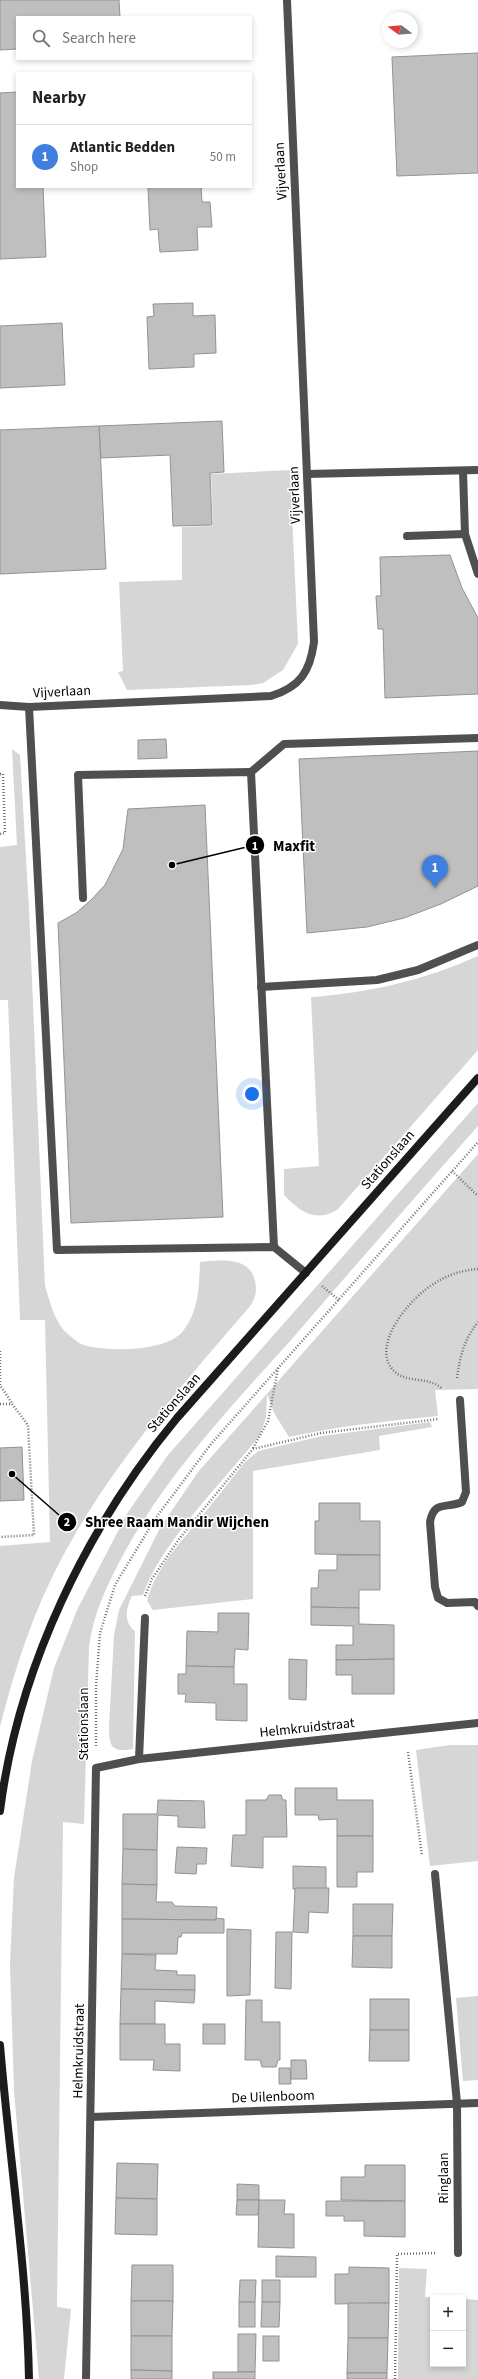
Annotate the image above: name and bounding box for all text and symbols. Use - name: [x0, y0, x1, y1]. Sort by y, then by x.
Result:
- north arrow: [382, 12, 418, 48]
- search box: [16, 16, 252, 60]
- icon: search: [30, 27, 52, 49]
- text: Search here: [62, 28, 136, 49]
- text: Nearby: [32, 86, 86, 110]
- text: Atlantic Bedden: [70, 137, 175, 158]
- street label: Vijverlaan: [270, 142, 292, 200]
- text: 1: [42, 148, 48, 166]
- text: 50 m: [210, 148, 236, 166]
- text: Shop: [70, 158, 98, 176]
- street label: Vijverlaan: [284, 466, 306, 524]
- street label: Vijverlaan: [33, 681, 91, 703]
- callout: Maxfit: [245, 832, 323, 859]
- text: Maxfit: [273, 836, 315, 857]
- text: 1: [252, 838, 258, 855]
- pin: 1: [422, 855, 448, 888]
- your location: [242, 1084, 262, 1104]
- street label: Stationslaan: [356, 1126, 420, 1194]
- street label: Stationslaan: [142, 1369, 206, 1437]
- callout: Shree Raam Mandir Wijchen: [57, 1508, 277, 1535]
- text: Shree Raam Mandir Wijchen: [85, 1512, 269, 1533]
- text: 2: [64, 1514, 70, 1531]
- street label: Stationslaan: [74, 1687, 94, 1761]
- street label: Helmkruidstraat: [259, 1713, 356, 1743]
- street label: Helmkruidstraat: [68, 2003, 90, 2099]
- street label: De Uilenboom: [231, 2086, 315, 2108]
- street label: Ringlaan: [434, 2152, 454, 2204]
- map controls: [430, 2295, 466, 2367]
- button: +: [430, 2295, 466, 2331]
- button: −: [430, 2331, 466, 2367]

